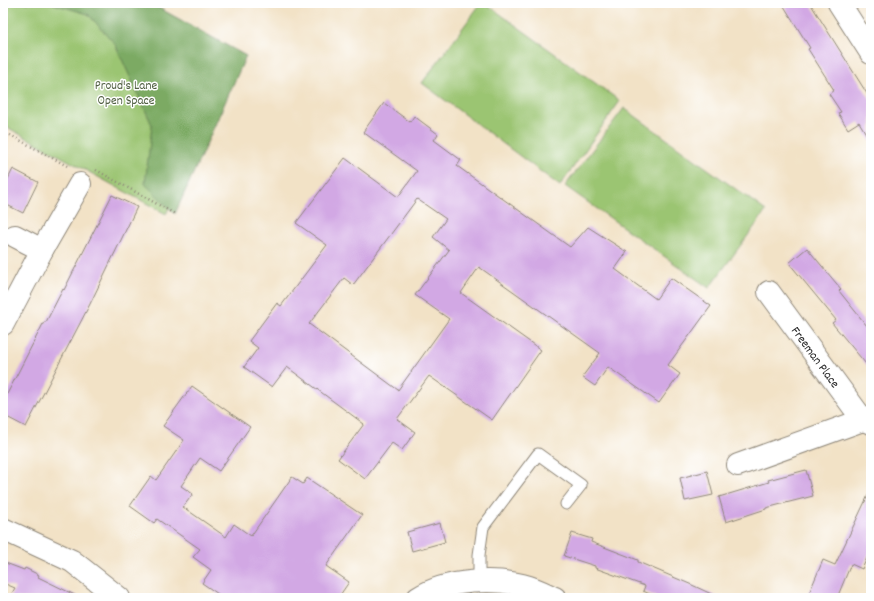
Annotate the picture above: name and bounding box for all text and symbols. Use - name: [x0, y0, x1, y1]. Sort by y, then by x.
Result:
- park label: Proud's Lane Open Space: [95, 77, 157, 111]
- street label: Freeman Place: [785, 323, 844, 393]

